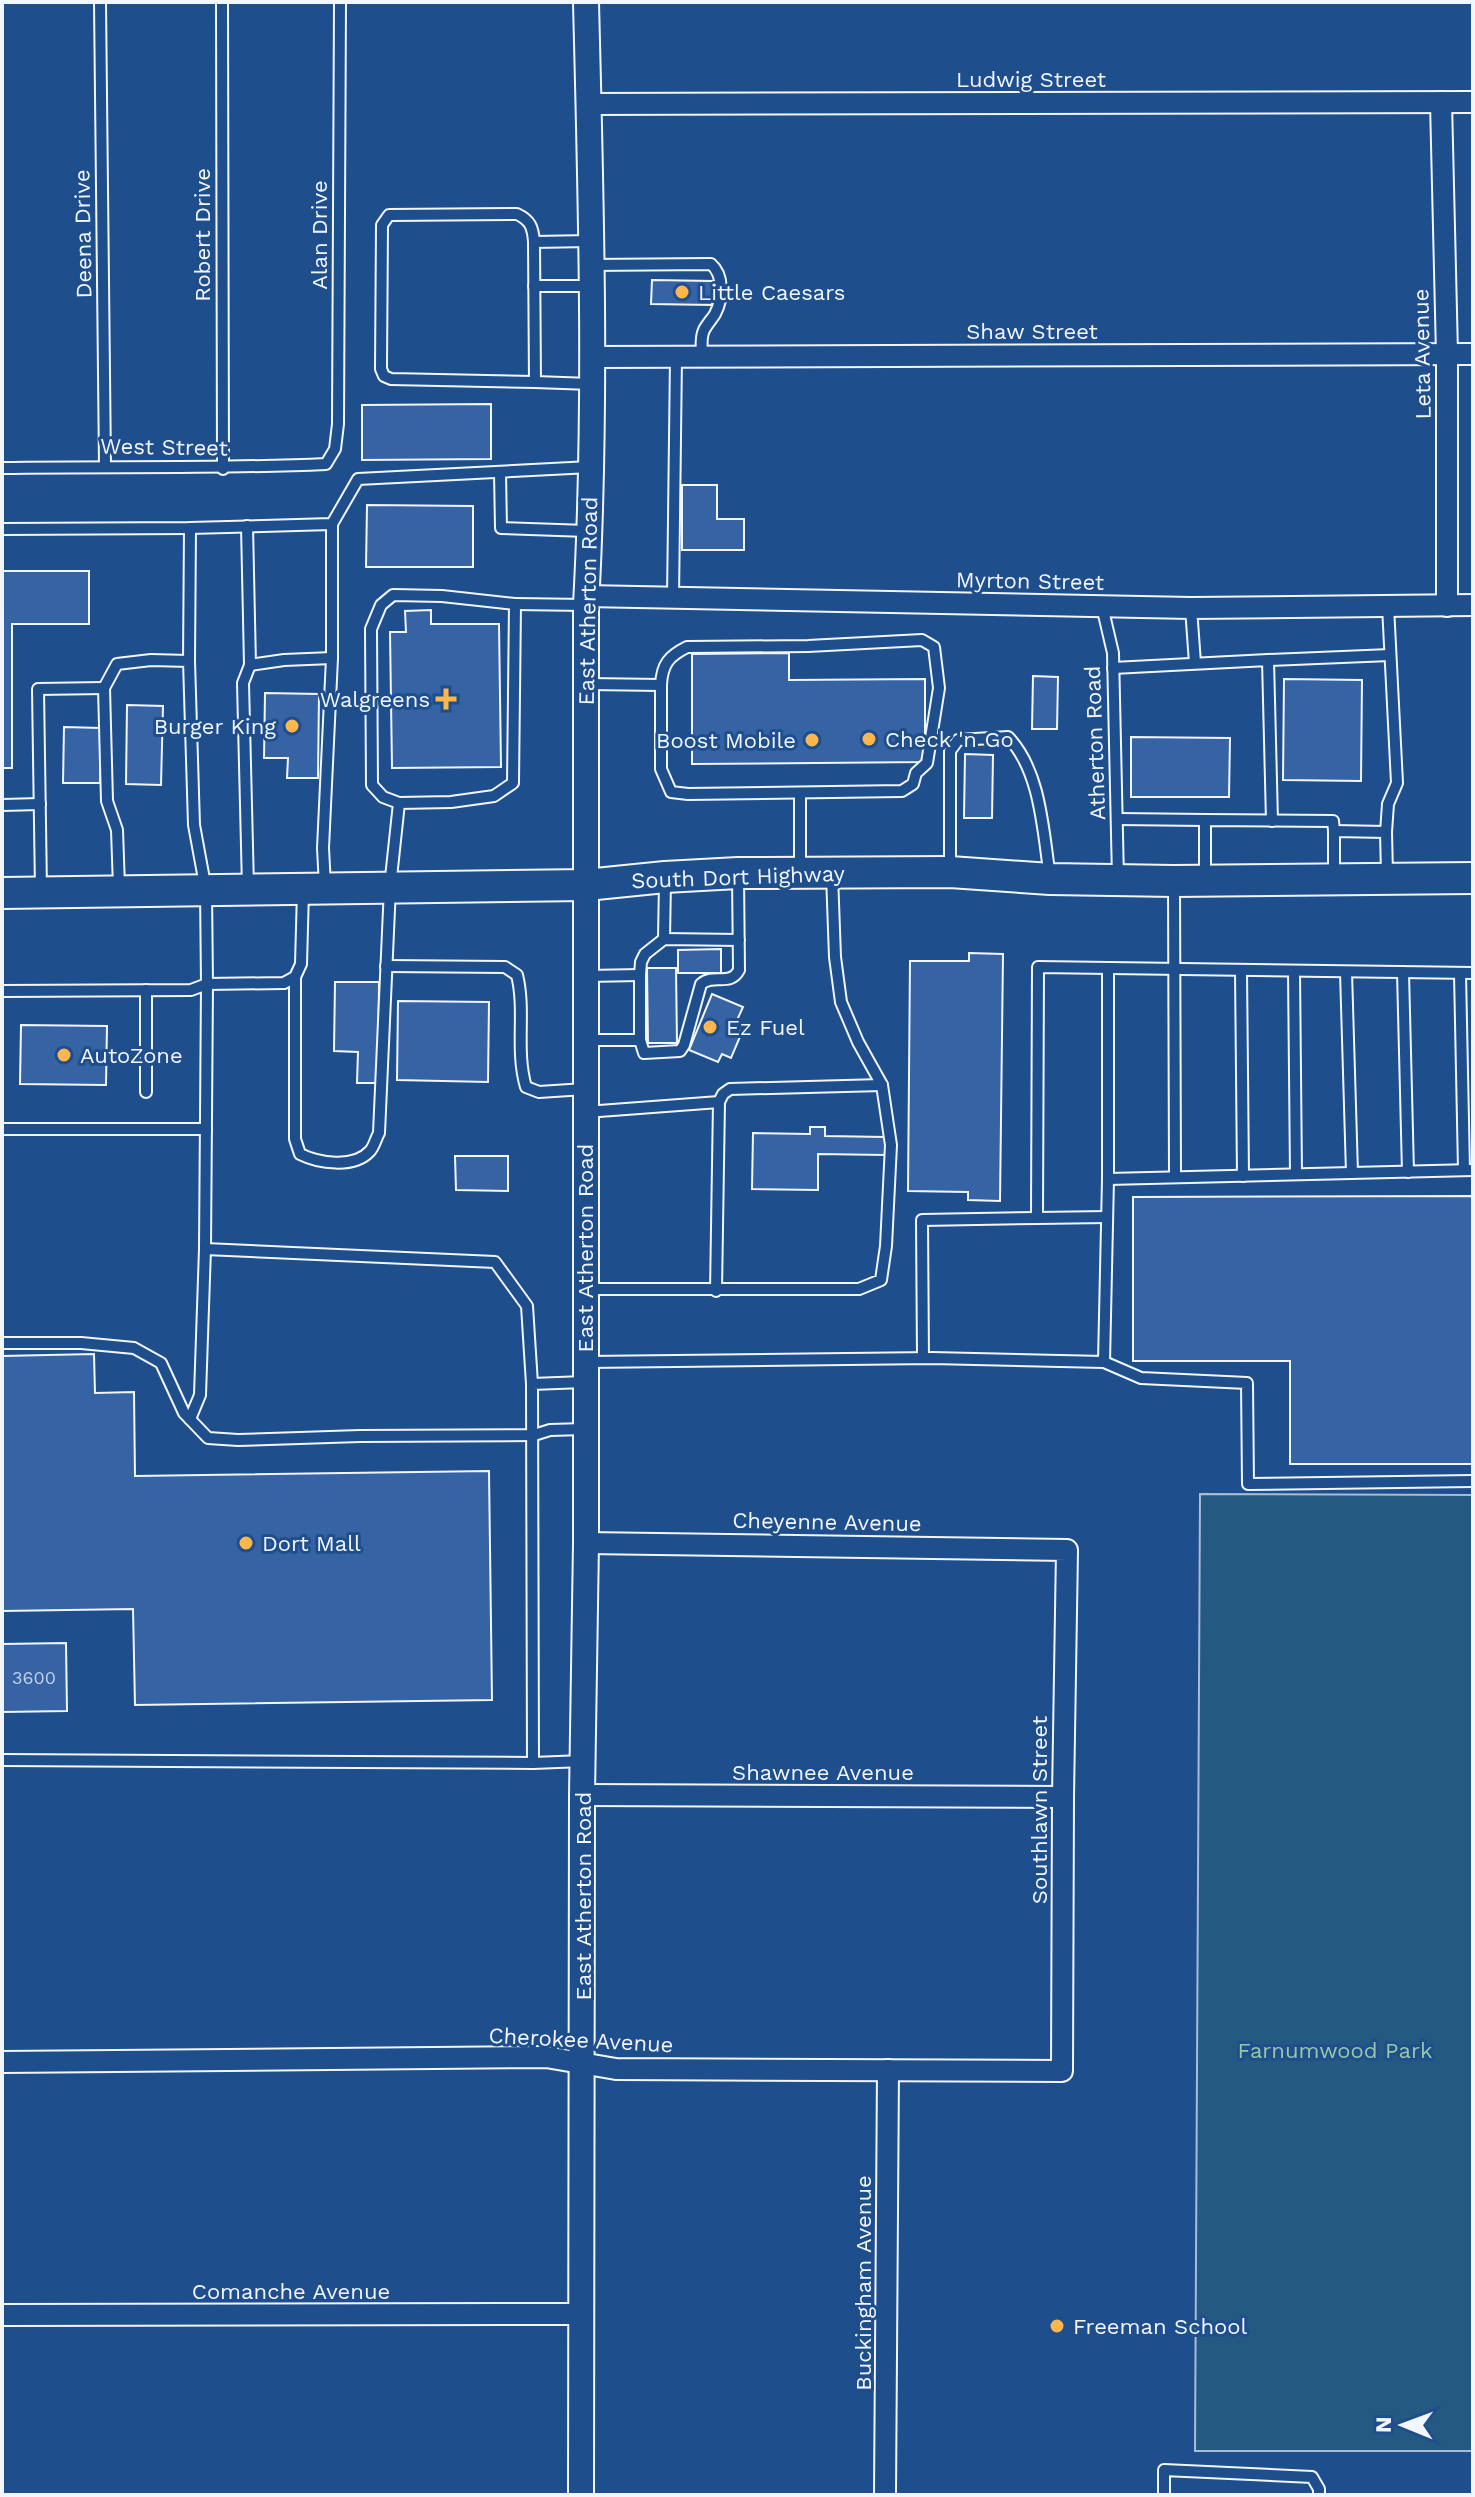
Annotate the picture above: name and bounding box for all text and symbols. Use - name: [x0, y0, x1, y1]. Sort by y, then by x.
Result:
- street label: Ludwig Street: [956, 67, 1106, 92]
- street label: Robert Drive: [190, 168, 215, 302]
- street label: Deena Drive: [69, 169, 97, 299]
- street label: Alan Drive: [307, 180, 332, 290]
- place label: Little Caesars: [698, 280, 845, 305]
- marker: Little Caesars: [673, 283, 691, 301]
- street label: Leta Avenue: [1408, 288, 1436, 420]
- street label: Shaw Street: [966, 319, 1098, 344]
- street label: West Street: [100, 433, 228, 461]
- street label: East Atherton Road: [574, 496, 602, 706]
- street label: Myrton Street: [956, 567, 1104, 595]
- street label: Atherton Road: [1080, 665, 1110, 821]
- place label: Walgreens: [320, 687, 430, 712]
- marker: Walgreens: [437, 690, 455, 708]
- place label: Burger King: [154, 714, 276, 739]
- marker: Burger King: [283, 717, 301, 735]
- place label: Check 'n Go: [885, 727, 1014, 752]
- place label: Boost Mobile: [656, 728, 796, 753]
- marker: Check 'n Go: [860, 730, 878, 748]
- marker: Boost Mobile: [803, 731, 821, 749]
- street label: South Dort Highway: [631, 861, 846, 893]
- place label: Ez Fuel: [726, 1015, 805, 1040]
- marker: Ez Fuel: [701, 1018, 719, 1036]
- place label: AutoZone: [80, 1043, 183, 1068]
- marker: AutoZone: [55, 1046, 73, 1064]
- street label: East Atherton Road: [573, 1144, 598, 1352]
- street label: Cheyenne Avenue: [732, 1508, 922, 1536]
- place label: Dort Mall: [262, 1531, 361, 1556]
- marker: Dort Mall: [237, 1534, 255, 1552]
- house number: 3600: [12, 1667, 56, 1688]
- street label: Southlawn Street: [1027, 1716, 1052, 1904]
- street label: Shawnee Avenue: [732, 1760, 914, 1785]
- street label: East Atherton Road: [571, 1792, 596, 2000]
- street label: Cherokee Avenue: [488, 2023, 674, 2057]
- park label: Farnumwood Park: [1238, 2038, 1432, 2063]
- street label: Buckingham Avenue: [851, 2175, 876, 2391]
- street label: Comanche Avenue: [192, 2279, 390, 2304]
- place label: Freeman School: [1073, 2314, 1248, 2339]
- marker: Freeman School: [1048, 2317, 1066, 2335]
- north arrow: [1363, 2385, 1443, 2465]
- text: N: [1371, 2416, 1396, 2433]

